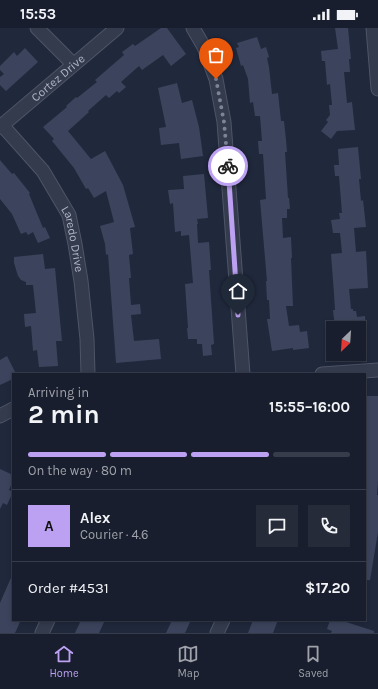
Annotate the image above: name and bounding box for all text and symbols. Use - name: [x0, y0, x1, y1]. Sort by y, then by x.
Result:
- text: 15:53: [20, 5, 56, 23]
- pin: [199, 38, 233, 79]
- icon: bag: [205, 44, 227, 66]
- street label: Cortez Drive: [28, 51, 88, 104]
- courier: [208, 146, 248, 186]
- icon: bike: [217, 155, 239, 177]
- street label: Laredo Drive: [58, 203, 86, 273]
- pin: [221, 274, 255, 315]
- icon: home: [227, 280, 249, 302]
- north arrow: [326, 321, 366, 361]
- map controls: [326, 321, 366, 361]
- text: Arriving in: [28, 385, 89, 400]
- text: 15:55–16:00: [269, 398, 350, 416]
- text: 2 min: [28, 399, 100, 430]
- text: On the way · 80 m: [28, 463, 132, 478]
- button: chat: [256, 505, 298, 547]
- button: phone: [308, 505, 350, 547]
- text: Alex: [80, 509, 110, 527]
- text: A: [44, 517, 54, 535]
- text: Courier · 4.6: [80, 527, 148, 542]
- text: Order #4531: [28, 579, 109, 597]
- text: $17.20: [305, 579, 350, 597]
- tab: Home: [49, 643, 79, 680]
- tab: Map: [177, 643, 199, 680]
- tab: Saved: [298, 643, 329, 680]

